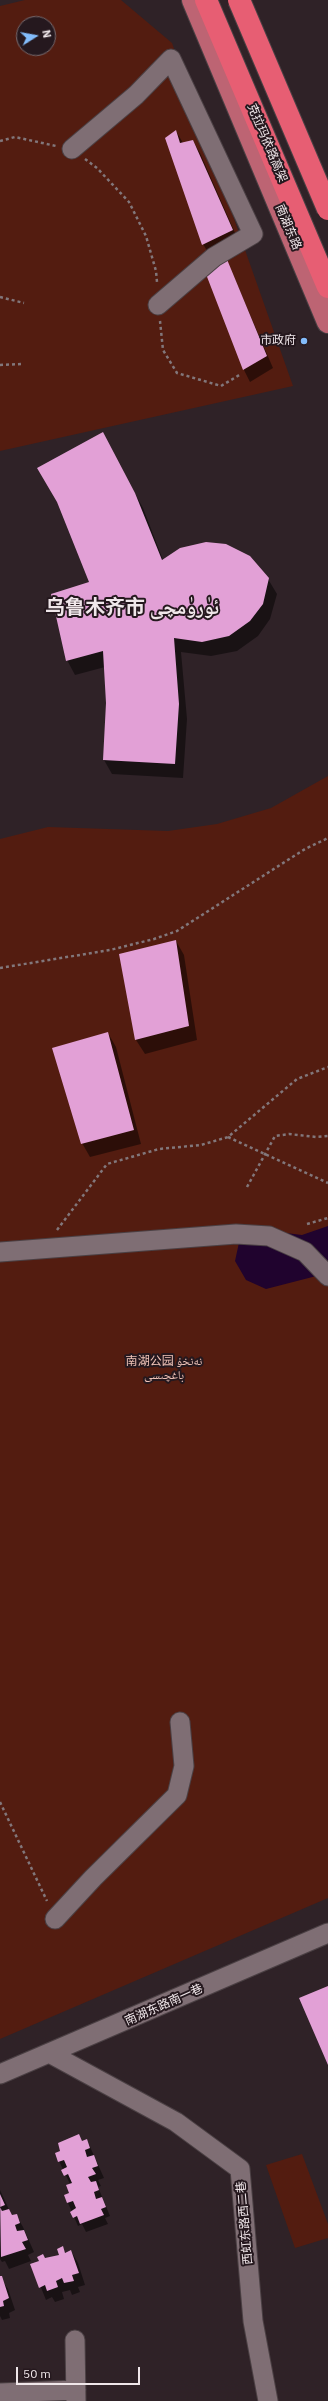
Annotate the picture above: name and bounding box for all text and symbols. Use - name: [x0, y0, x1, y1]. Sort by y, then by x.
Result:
- north arrow: [16, 16, 56, 56]
- text: N: [39, 29, 54, 39]
- street label: 克拉玛依路高架: [244, 102, 290, 184]
- street label: 南湖东路: [272, 202, 304, 252]
- place label: 市政府: [260, 334, 296, 348]
- marker: 市政府: [299, 336, 309, 346]
- district label: 乌鲁木齐市 ئۈرۈمچى: [45, 596, 219, 620]
- park label: 南湖公园 نەنخۇ باغچىسى: [126, 1355, 202, 1383]
- street label: 南湖东路南一巷: [123, 1981, 205, 2029]
- street label: 西虹东路西二巷: [234, 2181, 256, 2265]
- scale bar: [18, 2359, 142, 2385]
- text: 50 m: [23, 2366, 51, 2381]

